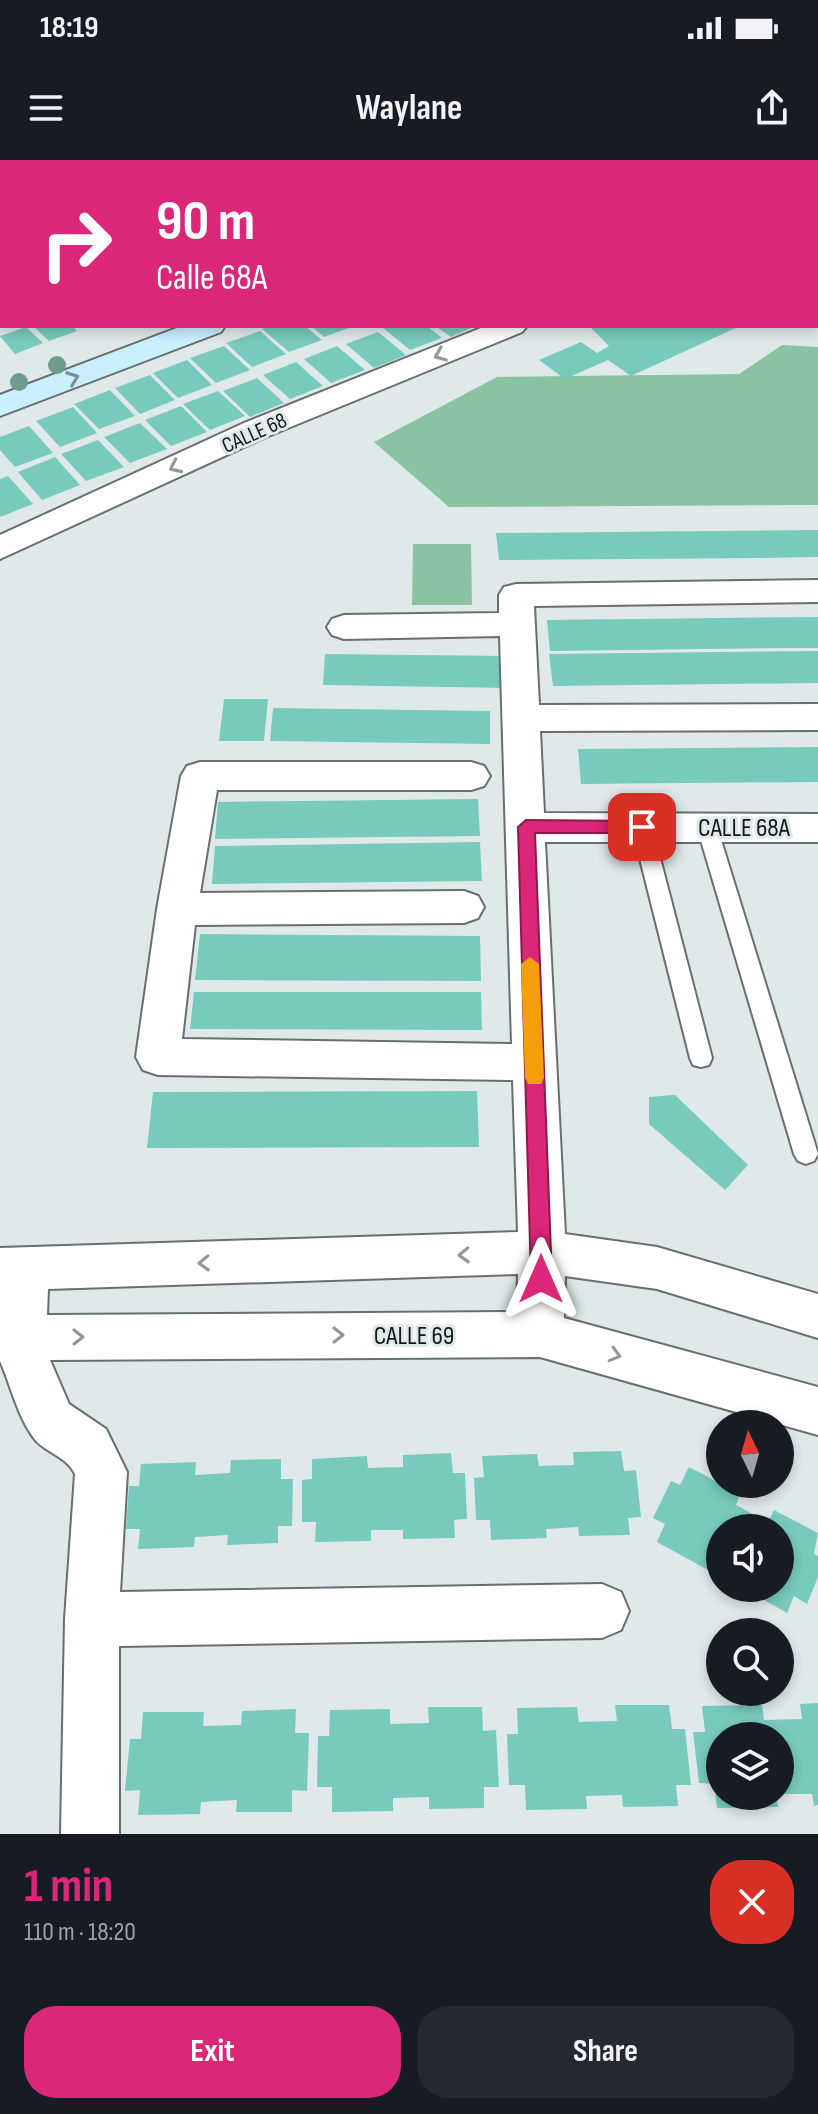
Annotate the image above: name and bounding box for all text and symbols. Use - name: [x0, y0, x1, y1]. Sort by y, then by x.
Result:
- text: 18:19: [40, 10, 99, 46]
- icon: menu: [24, 86, 68, 130]
- icon: share: [750, 86, 794, 130]
- text: Waylane: [356, 87, 462, 130]
- text: 90 m: [156, 189, 255, 256]
- icon: right: [24, 192, 128, 296]
- text: Calle 68A: [156, 257, 267, 300]
- one-way arrow: [434, 345, 448, 362]
- one-way arrow: [65, 371, 79, 388]
- street label: CALLE 68: [218, 407, 291, 460]
- one-way arrow: [168, 457, 183, 473]
- pin: [608, 793, 676, 861]
- icon: arrive: [620, 805, 664, 849]
- street label: CALLE 68A: [698, 813, 791, 844]
- position arrow: [499, 1237, 583, 1321]
- one-way arrow: [457, 1246, 470, 1263]
- one-way arrow: [197, 1255, 210, 1272]
- street label: CALLE 69: [374, 1321, 454, 1352]
- one-way arrow: [332, 1326, 345, 1344]
- one-way arrow: [72, 1328, 85, 1346]
- one-way arrow: [607, 1345, 621, 1362]
- north arrow: [706, 1410, 794, 1498]
- map controls: [706, 1410, 794, 1810]
- button: sound: [706, 1514, 794, 1602]
- button: search: [706, 1618, 794, 1706]
- button: layers: [706, 1722, 794, 1810]
- text: 1 min: [24, 1858, 113, 1915]
- button: close: [710, 1860, 794, 1944]
- text: 110 m · 18:20: [24, 1917, 136, 1948]
- button: Exit: [24, 2006, 401, 2098]
- button: Share: [417, 2006, 794, 2098]

